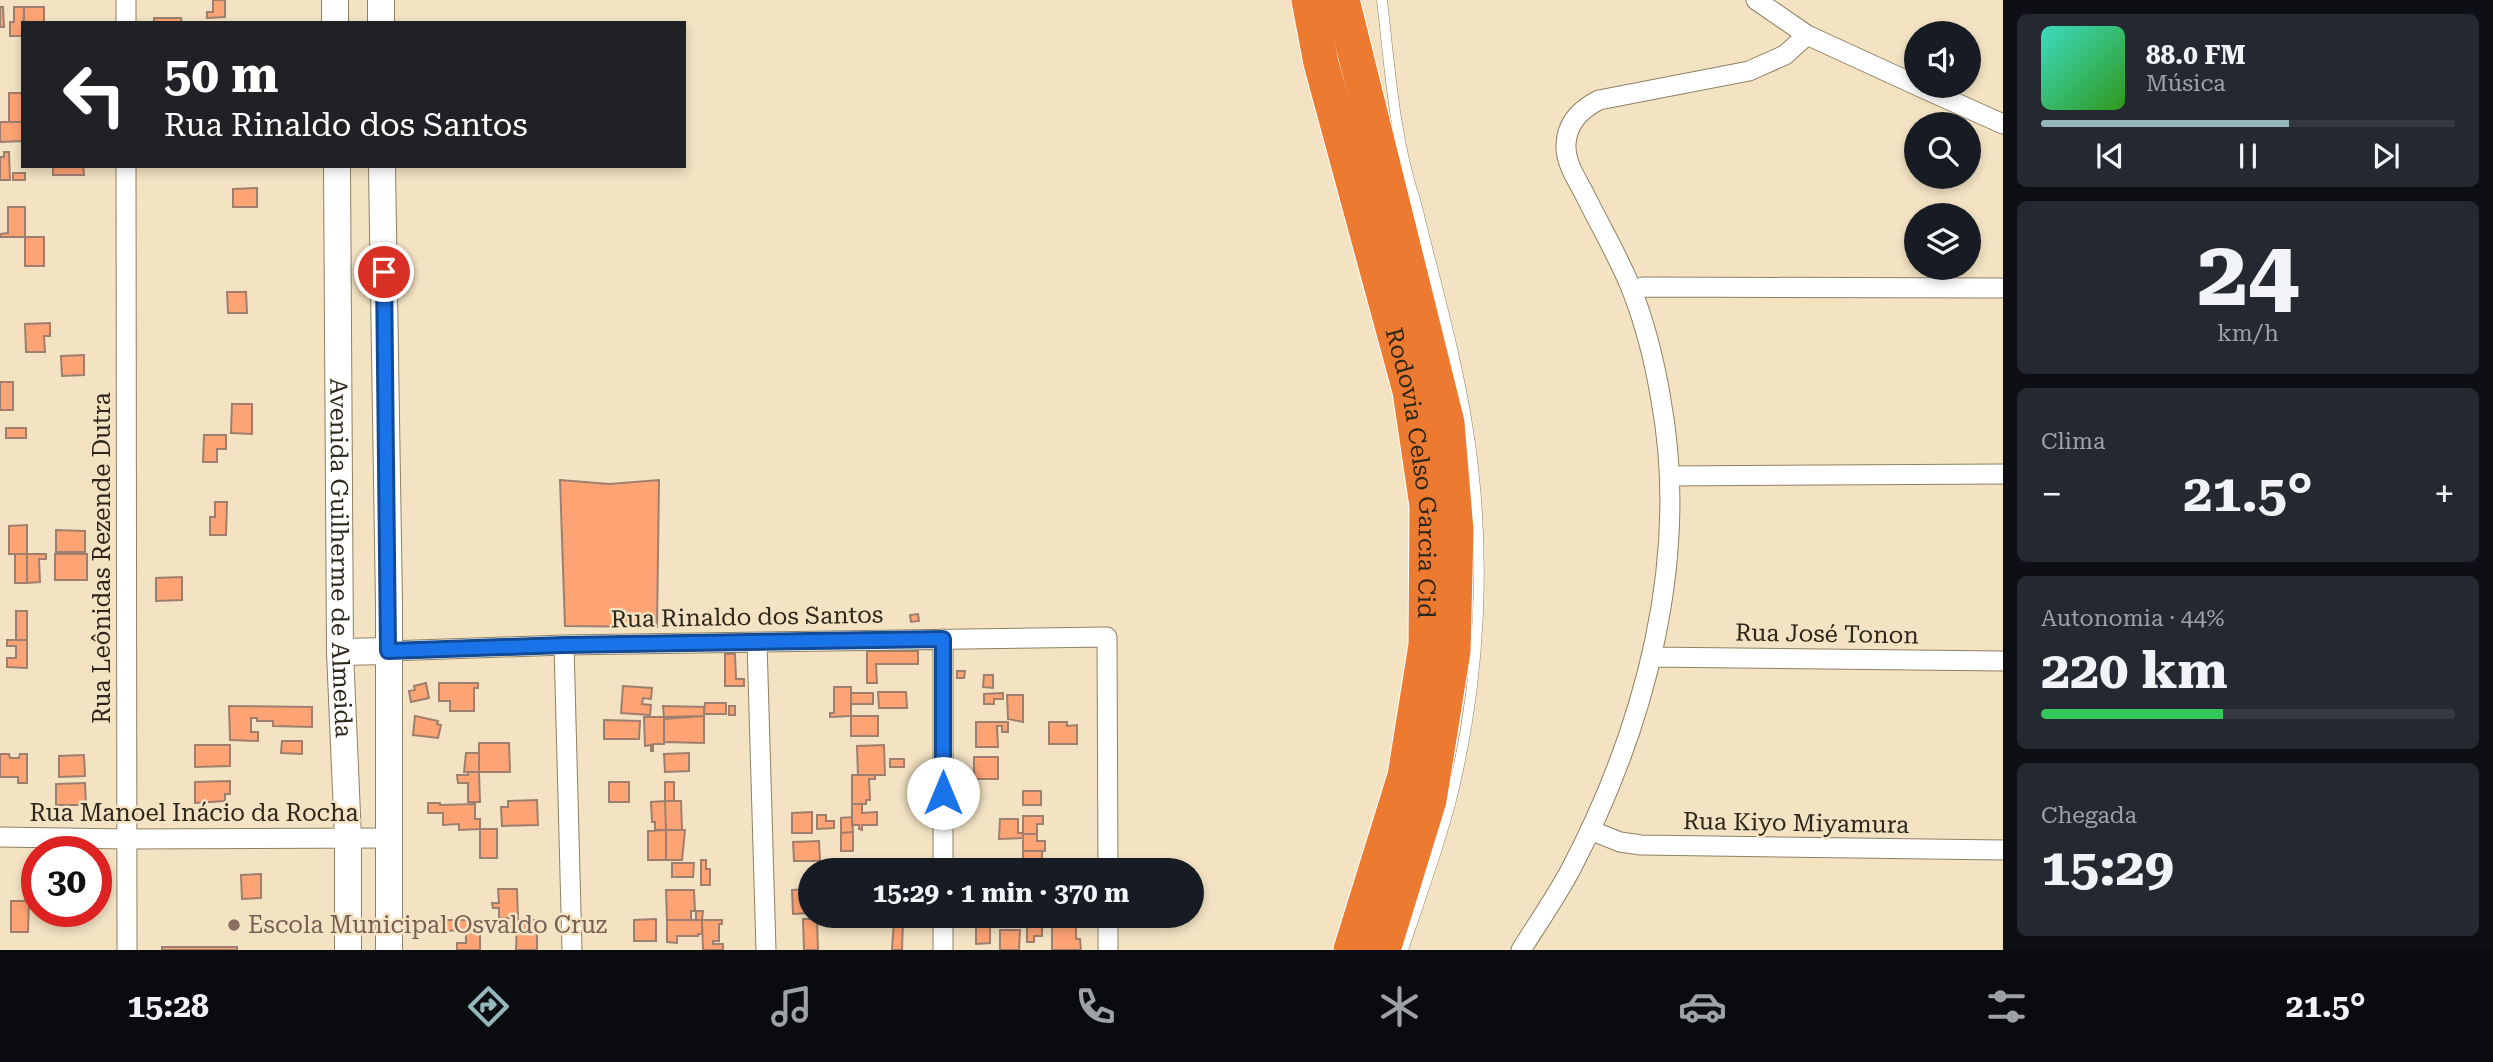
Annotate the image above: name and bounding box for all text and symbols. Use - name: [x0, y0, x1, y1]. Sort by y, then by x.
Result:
- map controls: [1904, 21, 1981, 280]
- button: sound: [1904, 21, 1981, 98]
- text: 88.0 FM: [2146, 40, 2246, 70]
- text: 50 m: [164, 47, 279, 104]
- icon: left: [49, 49, 140, 140]
- text: Música: [2146, 70, 2226, 97]
- text: Rua Rinaldo dos Santos: [164, 106, 528, 144]
- button: search: [1904, 112, 1981, 189]
- icon: previous: [2091, 137, 2129, 175]
- icon: pause: [2229, 137, 2267, 175]
- icon: next: [2367, 137, 2405, 175]
- button: layers: [1904, 203, 1981, 280]
- text: 24: [2197, 221, 2299, 327]
- pin: [354, 242, 414, 302]
- icon: arrive: [365, 253, 403, 291]
- text: km/h: [2217, 320, 2279, 347]
- street label: Rodovia Celso Garcia Cid: [1380, 325, 1442, 619]
- street label: Avenida Guilherme de Almeida: [324, 378, 358, 738]
- street label: Rua Leônidas Rezende Dutra: [88, 392, 116, 724]
- text: Clima: [2041, 428, 2105, 455]
- text: 21.5°: [2183, 463, 2313, 524]
- text: −: [2041, 472, 2062, 516]
- text: +: [2434, 472, 2455, 516]
- street label: Rua Rinaldo dos Santos: [610, 601, 884, 633]
- text: Autonomia · 44%: [2041, 605, 2225, 632]
- street label: Rua José Tonon: [1735, 618, 1919, 650]
- text: 220 km: [2041, 640, 2228, 701]
- position arrow: [906, 756, 980, 830]
- street label: Rua Manoel Inácio da Rocha: [29, 799, 359, 827]
- text: Chegada: [2041, 802, 2137, 829]
- street label: Rua Kiyo Miyamura: [1683, 807, 1909, 839]
- speed limit sign: 30: [21, 836, 112, 927]
- text: 15:29: [2041, 837, 2174, 898]
- text: 15:29 · 1 min · 370 m: [873, 878, 1129, 908]
- place label: Escola Municipal Osvaldo Cruz: [248, 911, 607, 939]
- marker: Escola Municipal Osvaldo Cruz: [226, 917, 242, 933]
- icon: directions: [464, 982, 513, 1031]
- icon: music: [767, 982, 816, 1031]
- icon: phone: [1071, 982, 1120, 1031]
- icon: climate: [1375, 982, 1424, 1031]
- icon: car: [1678, 982, 1727, 1031]
- icon: filters: [1982, 982, 2031, 1031]
- text: 15:28: [127, 987, 209, 1025]
- text: 21.5°: [2286, 987, 2366, 1025]

